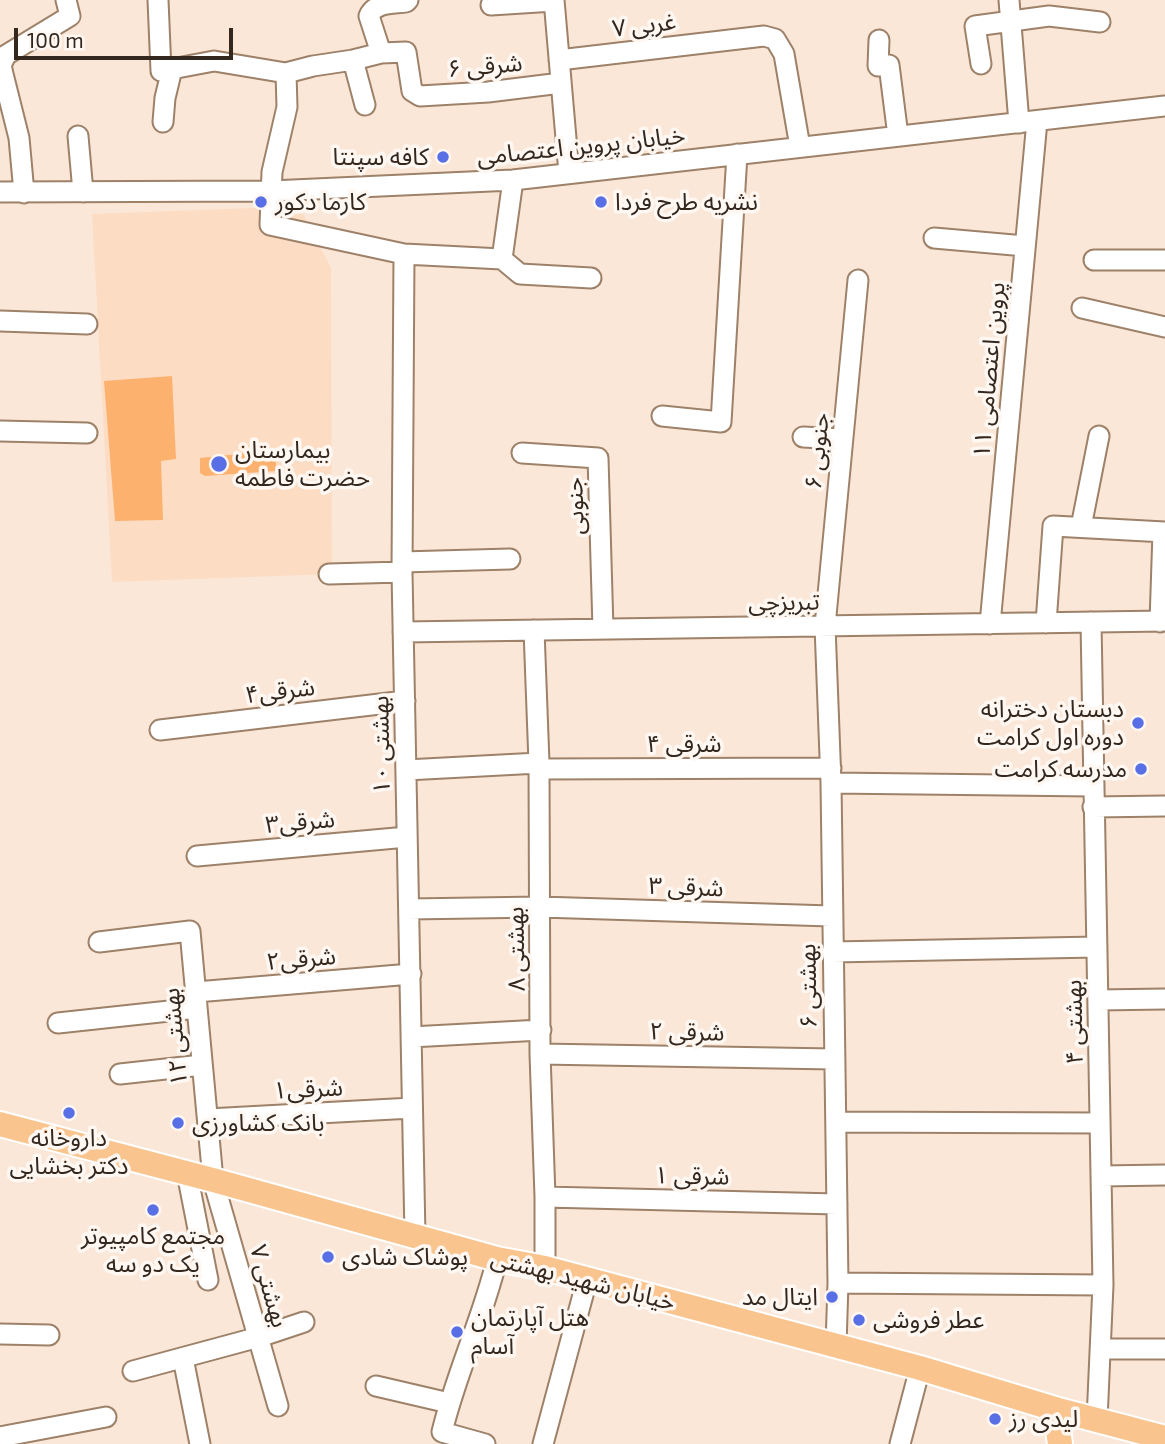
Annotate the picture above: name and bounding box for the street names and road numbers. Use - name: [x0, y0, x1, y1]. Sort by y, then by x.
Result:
- street label: غربی ۷: [610, 7, 678, 43]
- street label: شرقی ۶: [446, 48, 524, 84]
- street label: خیابان پروین اعتصامی: [475, 121, 687, 171]
- street label: پروین اعتصامی ۱۱: [967, 281, 1011, 459]
- street label: جنوبی ۶: [799, 411, 835, 491]
- street label: جنوبی: [560, 477, 590, 535]
- street label: تبریزچی: [748, 587, 820, 617]
- street label: شرقی۴: [244, 672, 316, 710]
- street label: بهشتی ۱۰: [366, 696, 396, 794]
- street label: شرقی ۴: [646, 730, 722, 758]
- street label: شرقی۳: [264, 805, 336, 839]
- street label: شرقی ۳: [648, 871, 724, 903]
- street label: بهشتی ۸: [501, 906, 531, 992]
- street label: شرقی۲: [265, 942, 337, 976]
- street label: بهشتی ۶: [793, 943, 823, 1029]
- street label: بهشتی ۴: [1059, 979, 1089, 1065]
- street label: بهشتی ۱۲: [156, 987, 194, 1087]
- street label: شرقی ۲: [649, 1017, 725, 1047]
- street label: شرقی۱: [272, 1073, 344, 1105]
- street label: شرقی ۱: [654, 1161, 730, 1191]
- street label: بهشتی ۷: [243, 1241, 295, 1331]
- street label: خیابان شهید بهشتی: [488, 1243, 678, 1317]

